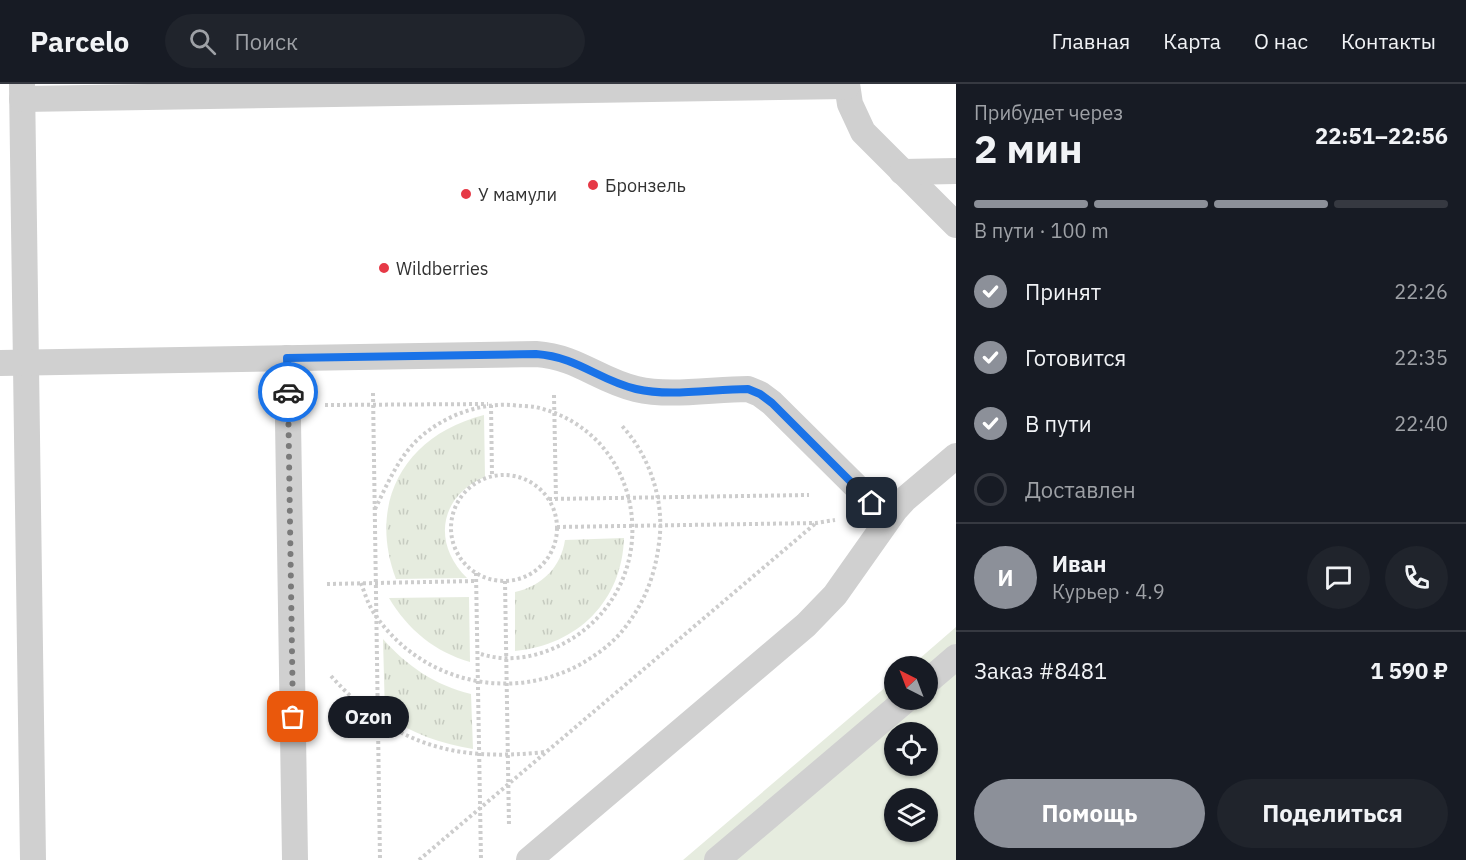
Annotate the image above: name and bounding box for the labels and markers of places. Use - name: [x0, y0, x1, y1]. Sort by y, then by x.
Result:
- place label: Бронзель: [605, 174, 686, 197]
- marker: Бронзель: [586, 178, 600, 192]
- place label: У мамули: [478, 183, 557, 206]
- marker: У мамули: [459, 187, 473, 201]
- place label: Wildberries: [396, 257, 489, 280]
- marker: Wildberries: [377, 261, 391, 275]
- pin: [846, 477, 897, 528]
- pin: [267, 691, 318, 742]
- callout: Ozon: [329, 696, 410, 738]

